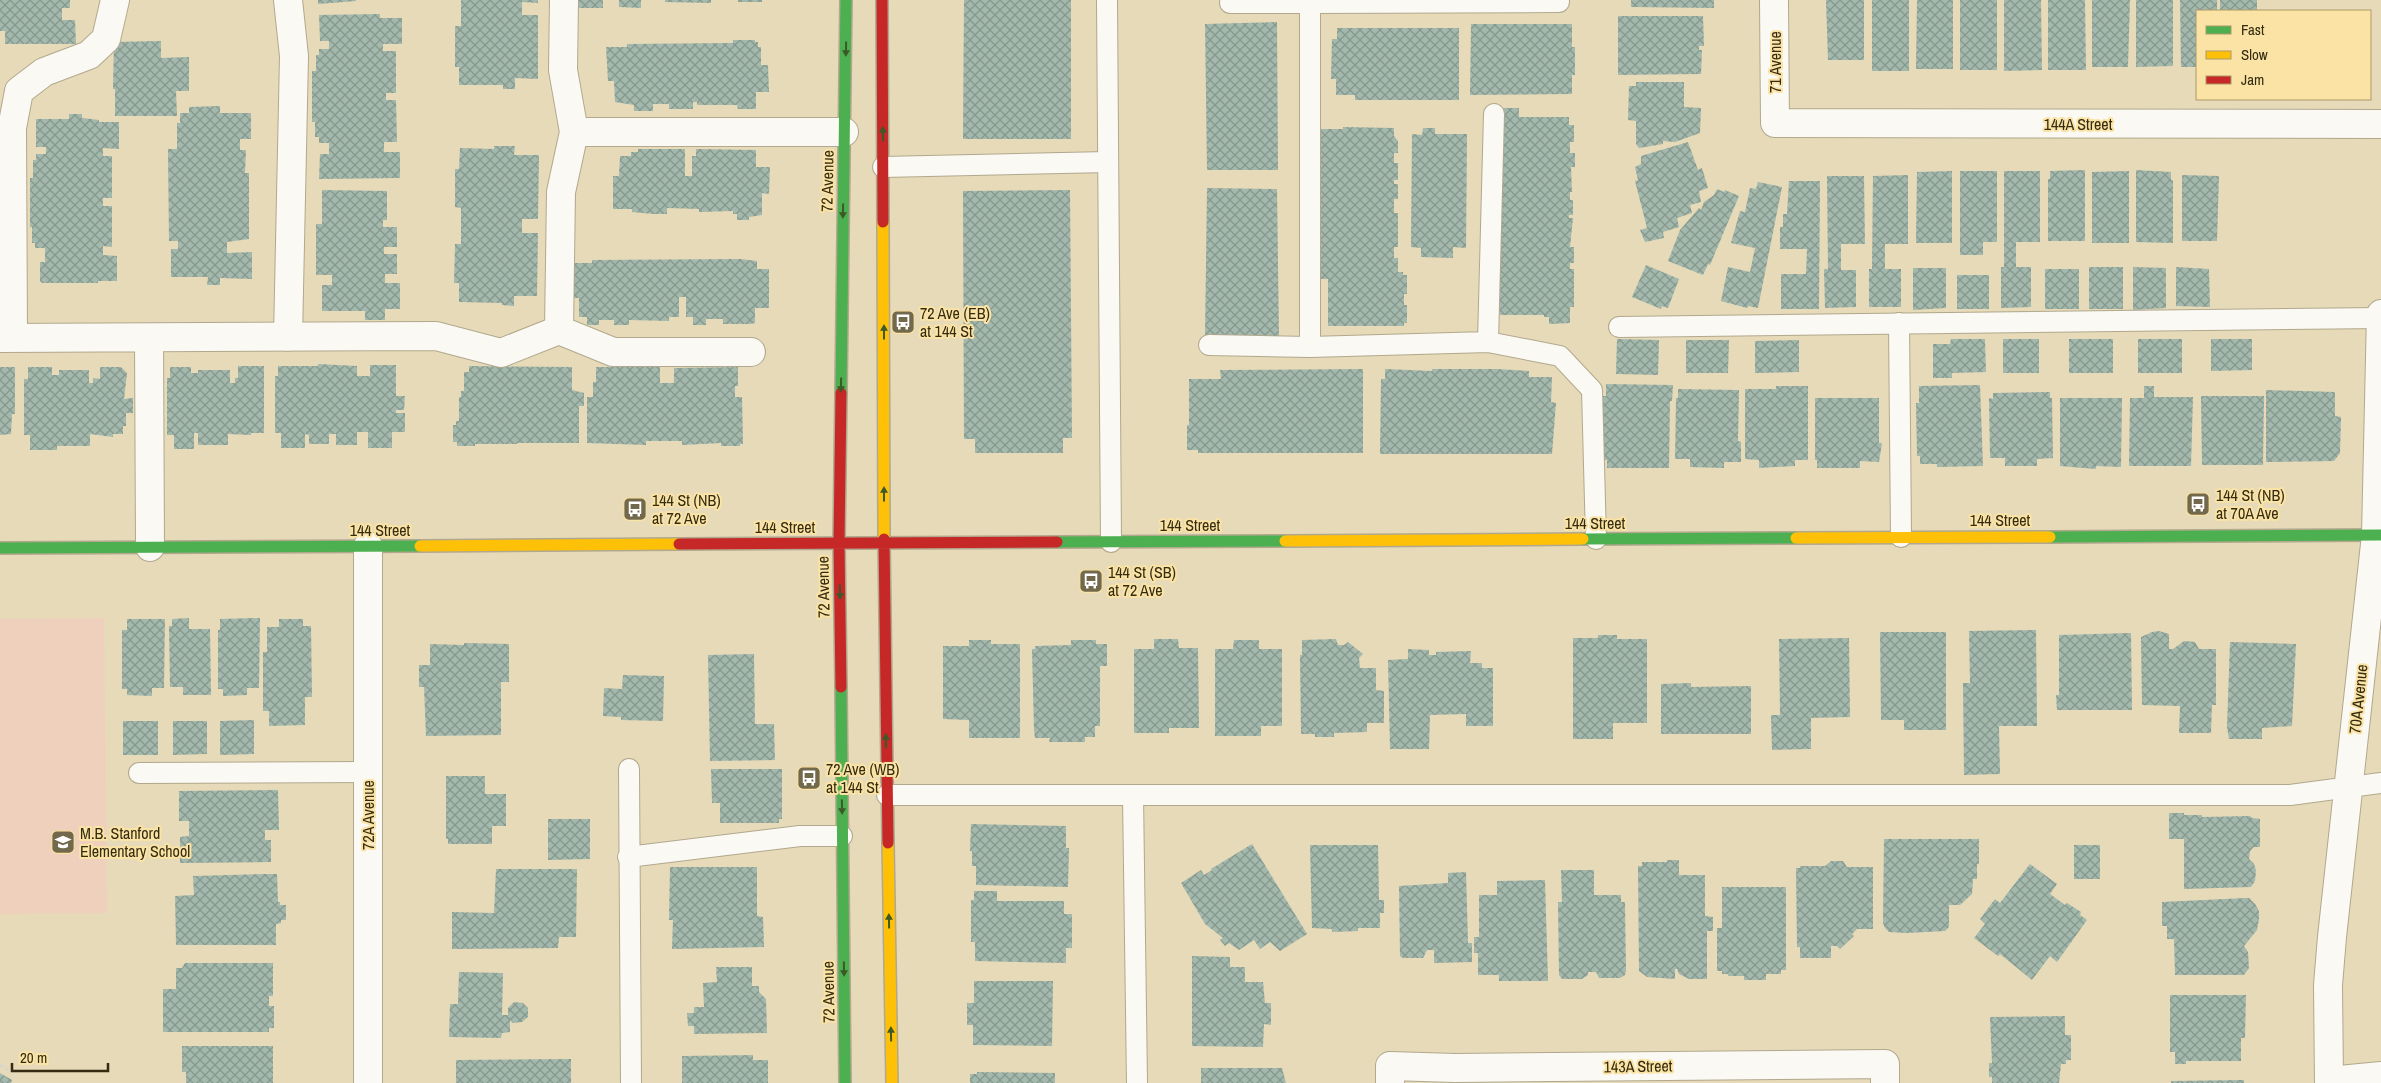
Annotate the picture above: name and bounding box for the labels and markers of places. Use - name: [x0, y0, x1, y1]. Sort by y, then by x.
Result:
- place label: 72 Ave (EB) at 144 St: [920, 302, 990, 342]
- bus stop icon: 72 Ave (EB) at 144 St: [890, 309, 916, 335]
- place label: 144 St (NB) at 70A Ave: [2216, 484, 2285, 524]
- place label: 144 St (NB) at 72 Ave: [652, 489, 721, 529]
- bus stop icon: 144 St (NB) at 70A Ave: [2185, 491, 2211, 517]
- bus stop icon: 144 St (NB) at 72 Ave: [622, 496, 648, 522]
- place label: 144 St (SB) at 72 Ave: [1108, 561, 1176, 601]
- bus stop icon: 144 St (SB) at 72 Ave: [1078, 568, 1104, 594]
- place label: 72 Ave (WB) at 144 St: [826, 758, 899, 798]
- bus stop icon: 72 Ave (WB) at 144 St: [796, 765, 822, 791]
- place label: M.B. Stanford Elementary School: [80, 822, 190, 862]
- school or university icon: M.B. Stanford Elementary School: [50, 829, 76, 855]

